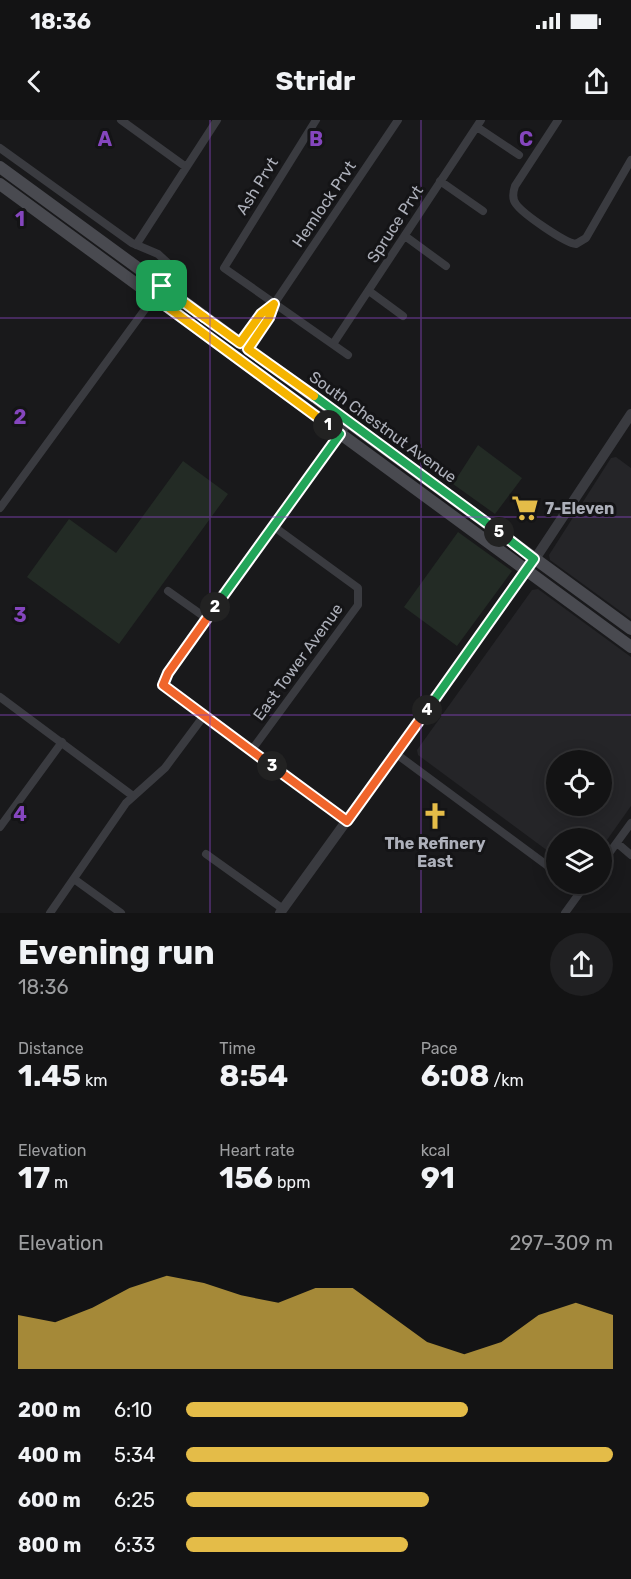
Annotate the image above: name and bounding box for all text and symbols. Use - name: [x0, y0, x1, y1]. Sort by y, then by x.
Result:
- text: 18:36: [30, 8, 91, 35]
- icon: back: [18, 65, 51, 98]
- text: Stridr: [276, 65, 355, 97]
- icon: share: [580, 65, 613, 98]
- text: A: [98, 127, 113, 151]
- text: B: [309, 127, 323, 151]
- text: C: [519, 127, 533, 151]
- street label: Ash Prvt: [232, 154, 282, 218]
- street label: Hemlock Prvt: [288, 157, 360, 251]
- street label: Spruce Prvt: [363, 182, 427, 266]
- text: 1: [15, 207, 25, 231]
- pin: [136, 260, 187, 311]
- icon: arrive: [145, 269, 178, 302]
- street label: South Chestnut Avenue: [306, 367, 460, 487]
- text: 2: [14, 405, 27, 429]
- pin: 1: [313, 410, 343, 440]
- text: 1: [324, 415, 332, 434]
- supermarket icon: 7-Eleven: [510, 493, 540, 523]
- place label: 7-Eleven: [545, 499, 614, 518]
- pin: 5: [484, 517, 514, 547]
- text: 5: [494, 522, 504, 541]
- pin: 2: [200, 592, 230, 622]
- text: 2: [210, 597, 220, 616]
- street label: East Tower Avenue: [249, 600, 347, 724]
- text: 3: [13, 603, 27, 627]
- pin: 4: [412, 695, 442, 725]
- text: 4: [422, 700, 432, 719]
- map controls: [546, 750, 612, 894]
- button: locate: [546, 750, 612, 816]
- pin: 3: [257, 751, 287, 781]
- text: 3: [267, 756, 277, 775]
- church icon: The Refinery East: [420, 801, 450, 831]
- text: 4: [13, 802, 27, 826]
- button: layers: [546, 828, 612, 894]
- place label: The Refinery East: [385, 834, 486, 871]
- text: Evening run: [18, 933, 215, 972]
- button: share: [550, 933, 613, 996]
- text: 18:36: [18, 975, 68, 999]
- text: Distance: [18, 1039, 84, 1058]
- text: Time: [219, 1039, 256, 1058]
- text: Pace: [421, 1039, 457, 1058]
- text: 1.45: [18, 1058, 81, 1094]
- text: 8:54: [219, 1058, 288, 1094]
- text: 6:08: [421, 1058, 490, 1094]
- text: km: [81, 1071, 108, 1090]
- text: /km: [490, 1071, 524, 1090]
- text: Elevation: [18, 1141, 87, 1160]
- text: Heart rate: [219, 1141, 295, 1160]
- text: kcal: [421, 1141, 450, 1160]
- text: 17: [18, 1160, 50, 1196]
- text: 156: [219, 1160, 273, 1196]
- text: 91: [421, 1160, 455, 1196]
- text: m: [50, 1173, 68, 1192]
- text: bpm: [273, 1173, 310, 1192]
- text: Elevation: [18, 1231, 104, 1255]
- text: 297–309 m: [510, 1231, 613, 1255]
- text: 200 m: [18, 1398, 81, 1422]
- text: 6:10: [114, 1398, 152, 1422]
- text: 400 m: [18, 1443, 81, 1467]
- text: 5:34: [114, 1443, 155, 1467]
- text: 600 m: [18, 1488, 81, 1512]
- text: 6:25: [114, 1488, 155, 1512]
- text: 800 m: [18, 1533, 81, 1557]
- text: 6:33: [114, 1533, 155, 1557]

